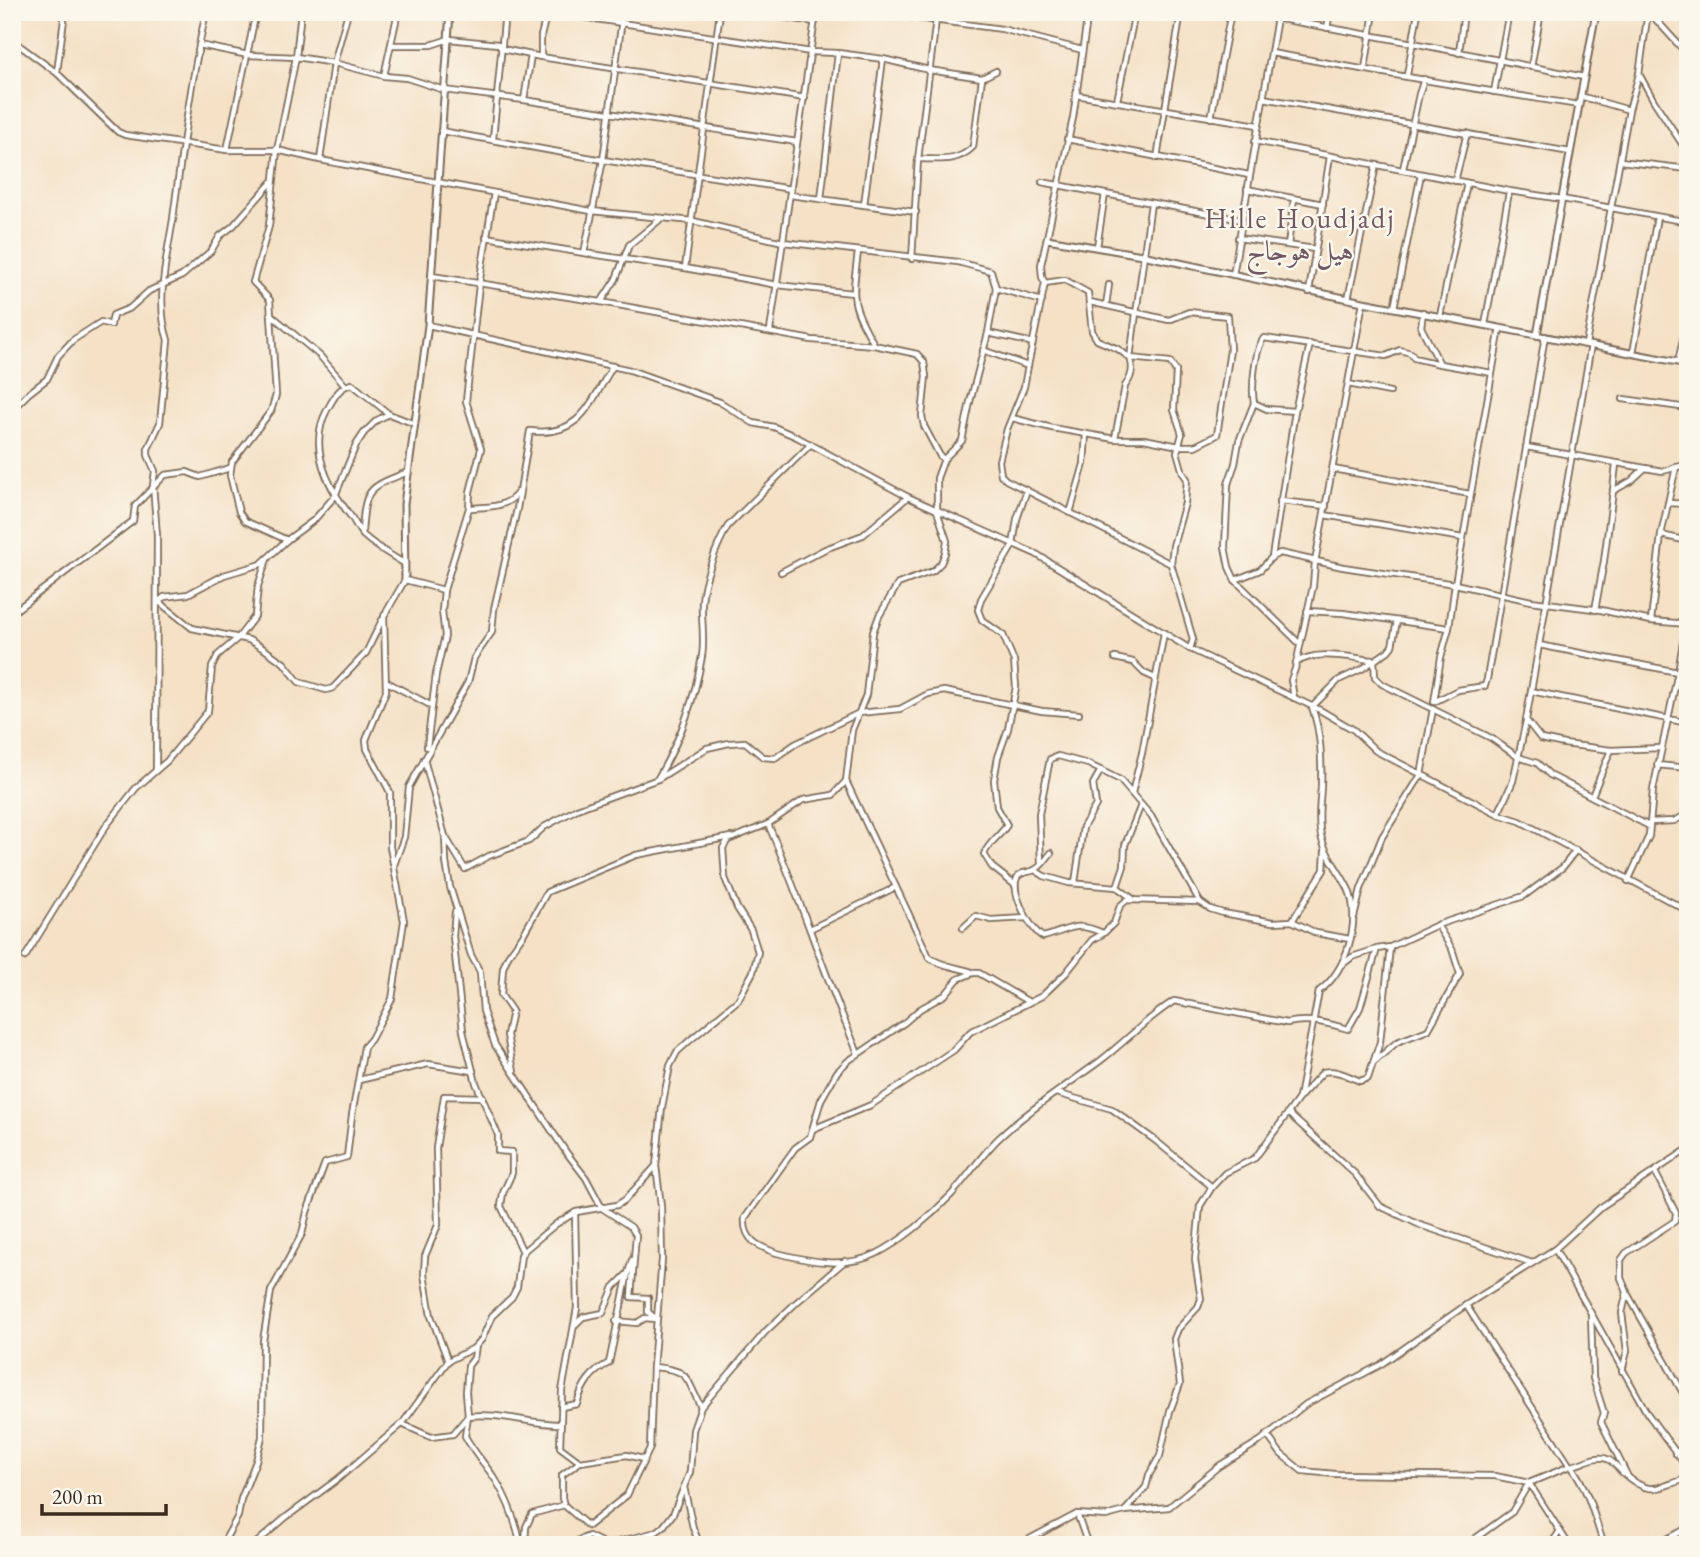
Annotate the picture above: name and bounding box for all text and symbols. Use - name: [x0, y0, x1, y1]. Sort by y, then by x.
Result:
- district label: Hille Houdjadj هيل هوجاج: [1205, 200, 1395, 276]
- scale bar: [42, 1473, 166, 1517]
- text: 200 m: [52, 1483, 103, 1510]

